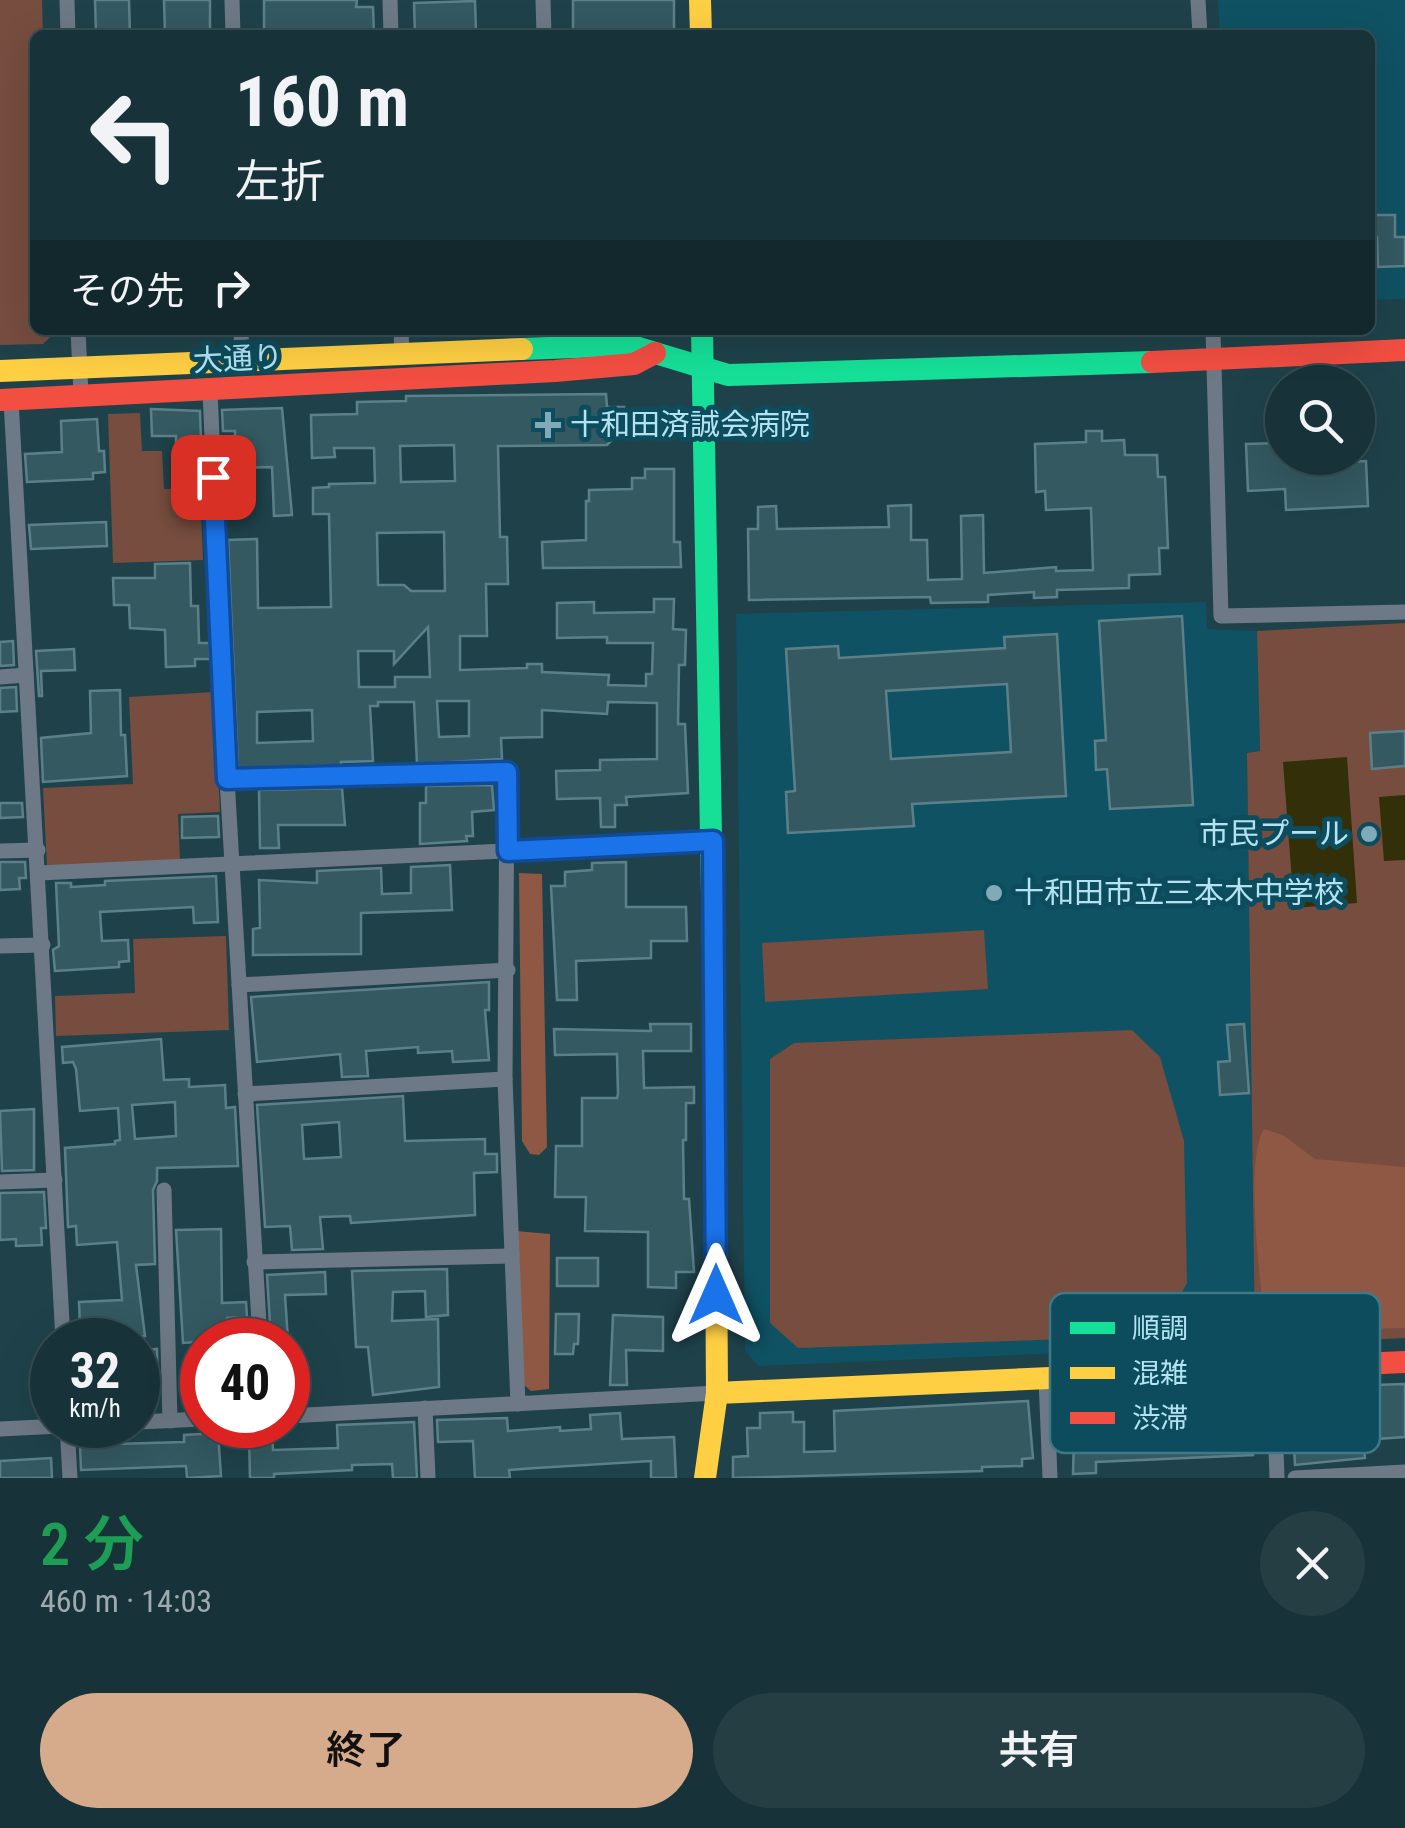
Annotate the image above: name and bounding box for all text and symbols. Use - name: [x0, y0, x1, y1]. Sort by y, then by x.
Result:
- text: 160 m: [235, 61, 409, 143]
- icon: left: [70, 70, 200, 200]
- text: 左折: [235, 155, 325, 208]
- icon: right: [204, 260, 259, 315]
- text: その先: [70, 269, 184, 313]
- street label: 大通り: [192, 339, 284, 378]
- map controls: [1265, 365, 1375, 475]
- button: search: [1265, 365, 1375, 475]
- place label: 十和田済誠会病院: [570, 407, 810, 442]
- marker: 十和田済誠会病院: [535, 412, 561, 438]
- pin: [171, 435, 256, 520]
- icon: arrive: [186, 450, 241, 505]
- place label: 市民プール: [1199, 816, 1349, 851]
- marker: 市民プール: [1358, 823, 1380, 845]
- place label: 十和田市立三本木中学校: [1014, 875, 1344, 910]
- marker: 十和田市立三本木中学校: [983, 882, 1005, 904]
- position arrow: [664, 1243, 768, 1347]
- legend: [1050, 1293, 1380, 1453]
- text: 順調: [1132, 1312, 1188, 1345]
- speed limit sign: 40: [180, 1318, 310, 1448]
- text: 32: [70, 1342, 120, 1400]
- text: 混雑: [1132, 1357, 1188, 1390]
- text: km/h: [69, 1394, 121, 1423]
- text: 渋滞: [1132, 1402, 1188, 1435]
- text: 2 分: [40, 1509, 144, 1580]
- button: close: [1260, 1511, 1365, 1616]
- text: 460 m · 14:03: [40, 1582, 212, 1620]
- button: 終了: [40, 1693, 693, 1808]
- button: 共有: [713, 1693, 1365, 1808]

